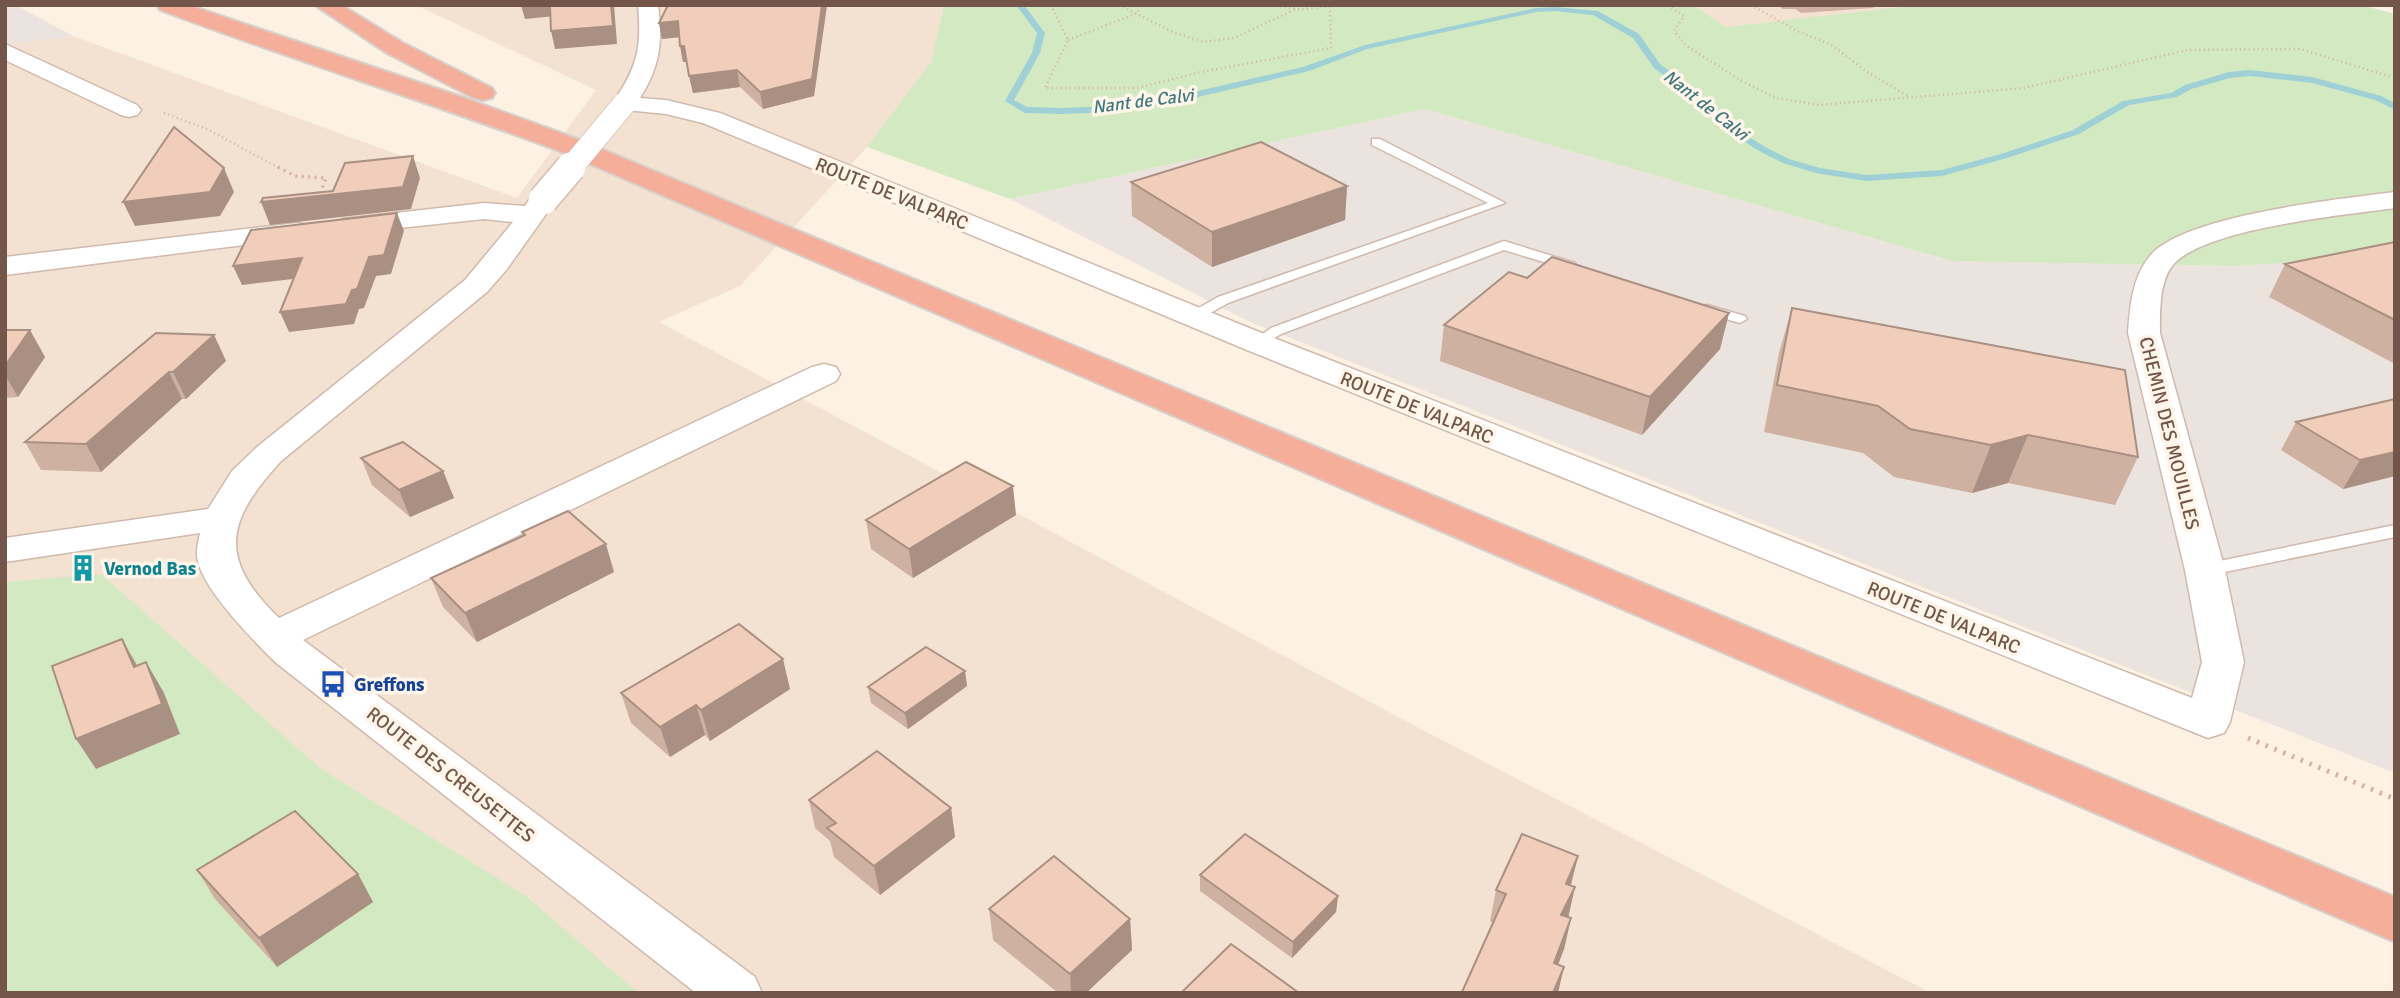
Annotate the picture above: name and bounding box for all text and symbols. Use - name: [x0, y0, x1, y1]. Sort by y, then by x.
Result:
- water label: Nant de Calvi: [1659, 65, 1755, 146]
- water label: Nant de Calvi: [1091, 84, 1197, 118]
- street label: ROUTE DE VALPARC: [812, 152, 972, 236]
- street label: CHEMIN DES MOUILLES: [2133, 334, 2205, 532]
- street label: ROUTE DE VALPARC: [1337, 366, 1497, 450]
- building icon: Vernod Bas: [68, 553, 98, 583]
- place label: Vernod Bas: [104, 557, 196, 581]
- street label: ROUTE DE VALPARC: [1864, 576, 2024, 660]
- bus stop icon: Greffons: [318, 669, 348, 699]
- place label: Greffons: [354, 673, 424, 697]
- street label: ROUTE DES CREUSETTES: [362, 702, 539, 848]

